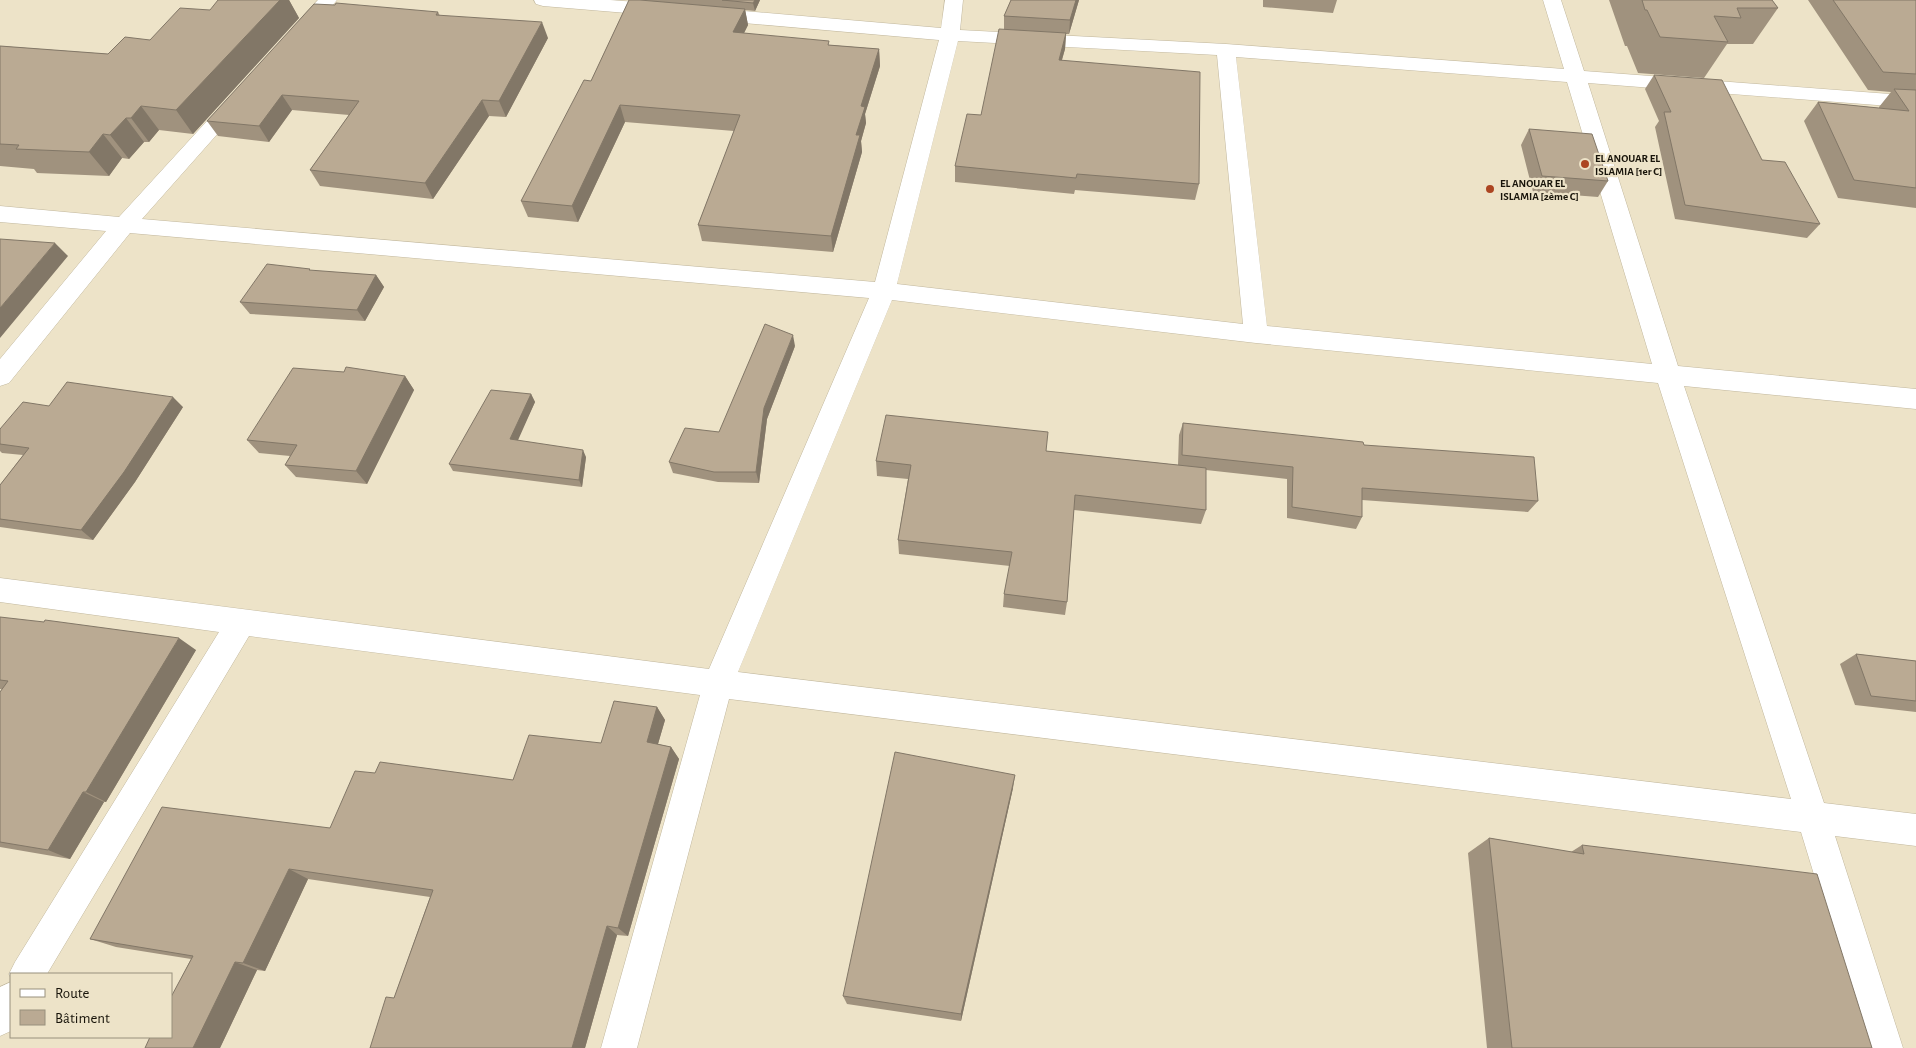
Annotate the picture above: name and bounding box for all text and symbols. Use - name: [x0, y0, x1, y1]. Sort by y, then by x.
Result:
- place label: EL ANOUAR EL ISLAMIA [1er C]: [1595, 153, 1662, 177]
- marker: EL ANOUAR EL ISLAMIA [1er C]: [1579, 158, 1591, 170]
- place label: EL ANOUAR EL ISLAMIA [2ème C]: [1500, 178, 1579, 202]
- marker: EL ANOUAR EL ISLAMIA [2ème C]: [1484, 183, 1496, 195]
- legend: [10, 973, 172, 1038]
- text: Route: [55, 986, 89, 1001]
- text: Bâtiment: [55, 1011, 110, 1026]

